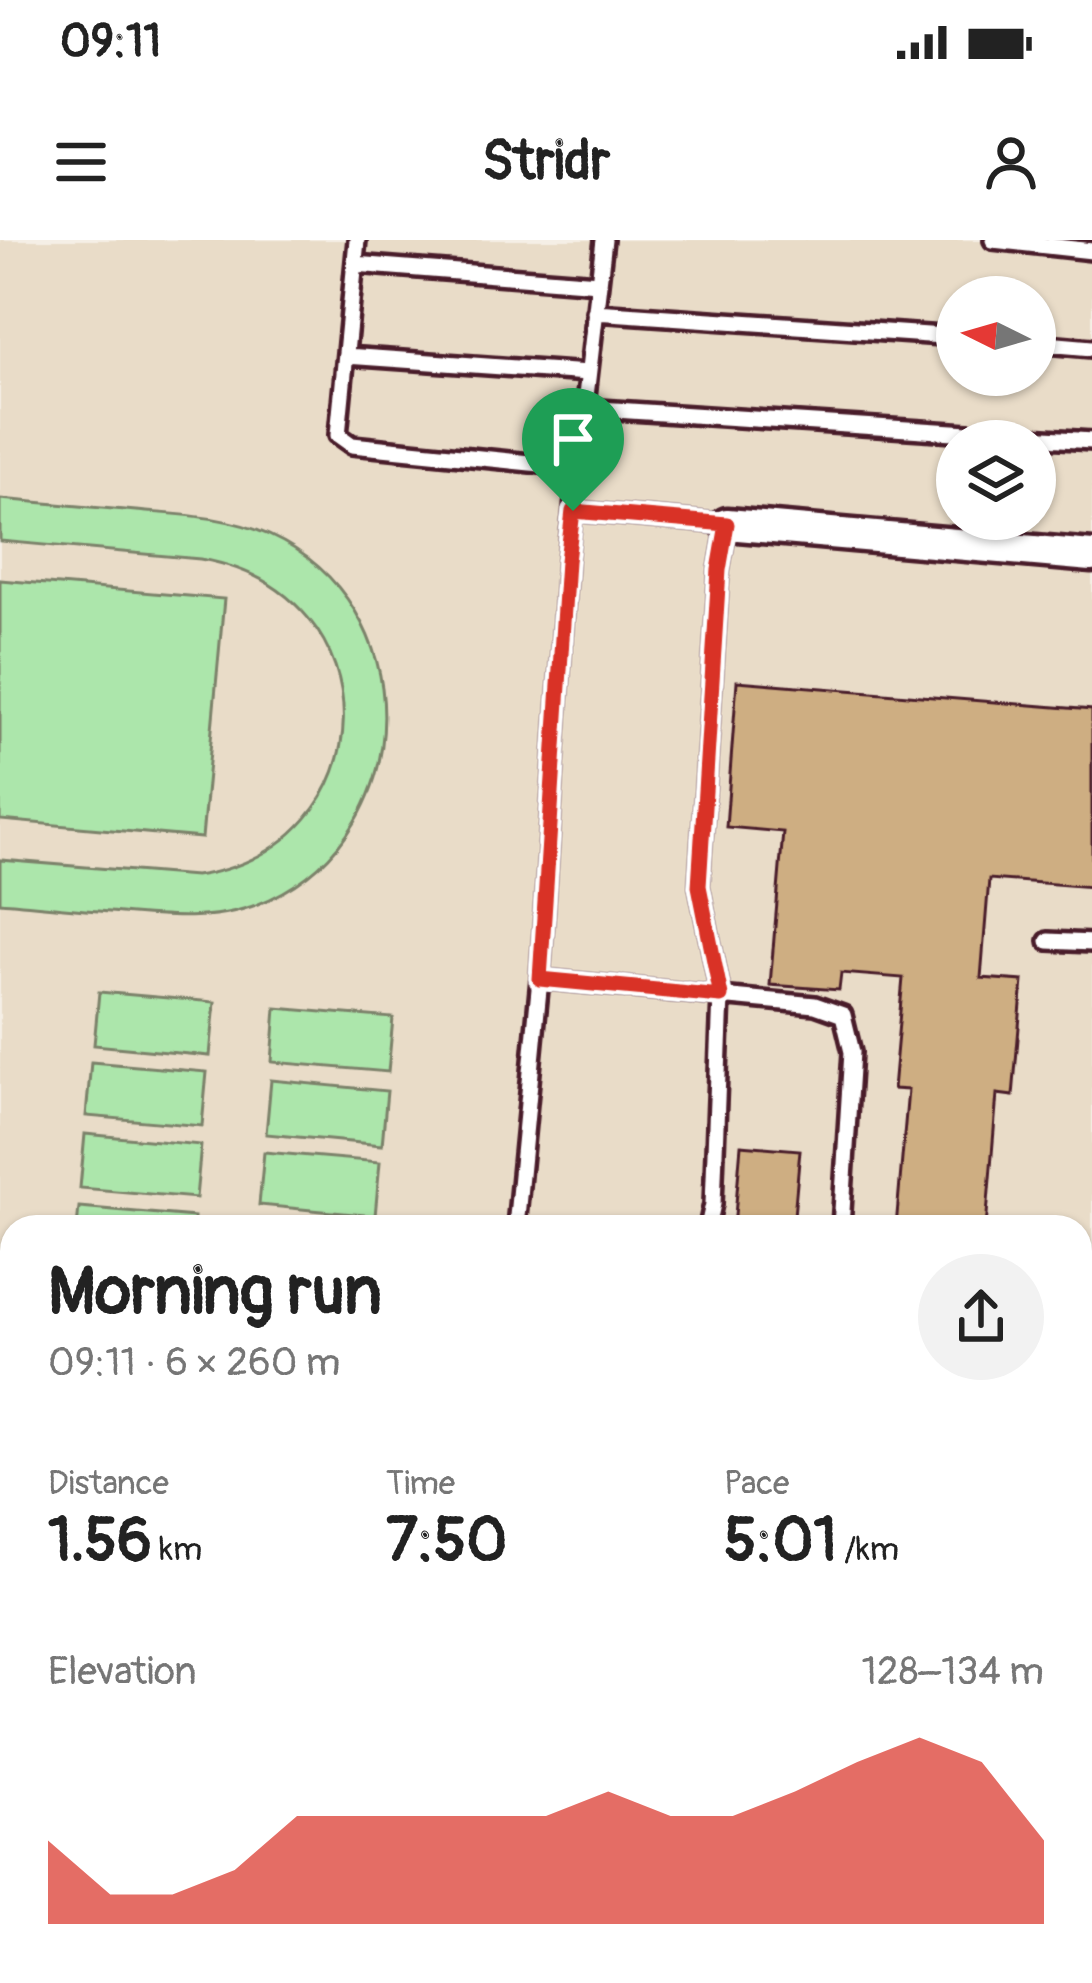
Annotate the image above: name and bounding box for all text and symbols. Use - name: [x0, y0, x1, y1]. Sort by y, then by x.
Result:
- text: 09:11: [60, 14, 161, 70]
- text: Stridr: [482, 128, 610, 196]
- icon: menu: [48, 129, 114, 195]
- icon: person: [978, 129, 1044, 195]
- north arrow: [936, 276, 1056, 396]
- map controls: [936, 276, 1056, 540]
- pin: [522, 388, 624, 511]
- icon: arrive: [540, 406, 606, 472]
- button: layers: [936, 420, 1056, 540]
- text: Morning run: [48, 1251, 382, 1334]
- button: share: [918, 1254, 1044, 1380]
- text: 09:11 · 6 × 260 m: [48, 1338, 340, 1387]
- text: Distance: [48, 1463, 169, 1504]
- text: Time: [386, 1463, 455, 1504]
- text: Pace: [724, 1463, 789, 1504]
- text: 1.56: [48, 1504, 152, 1579]
- text: 7:50: [386, 1504, 507, 1579]
- text: 5:01: [724, 1504, 837, 1579]
- text: km: [152, 1529, 202, 1570]
- text: /km: [837, 1529, 899, 1570]
- text: Elevation: [48, 1647, 197, 1696]
- text: 128–134 m: [862, 1647, 1044, 1696]

